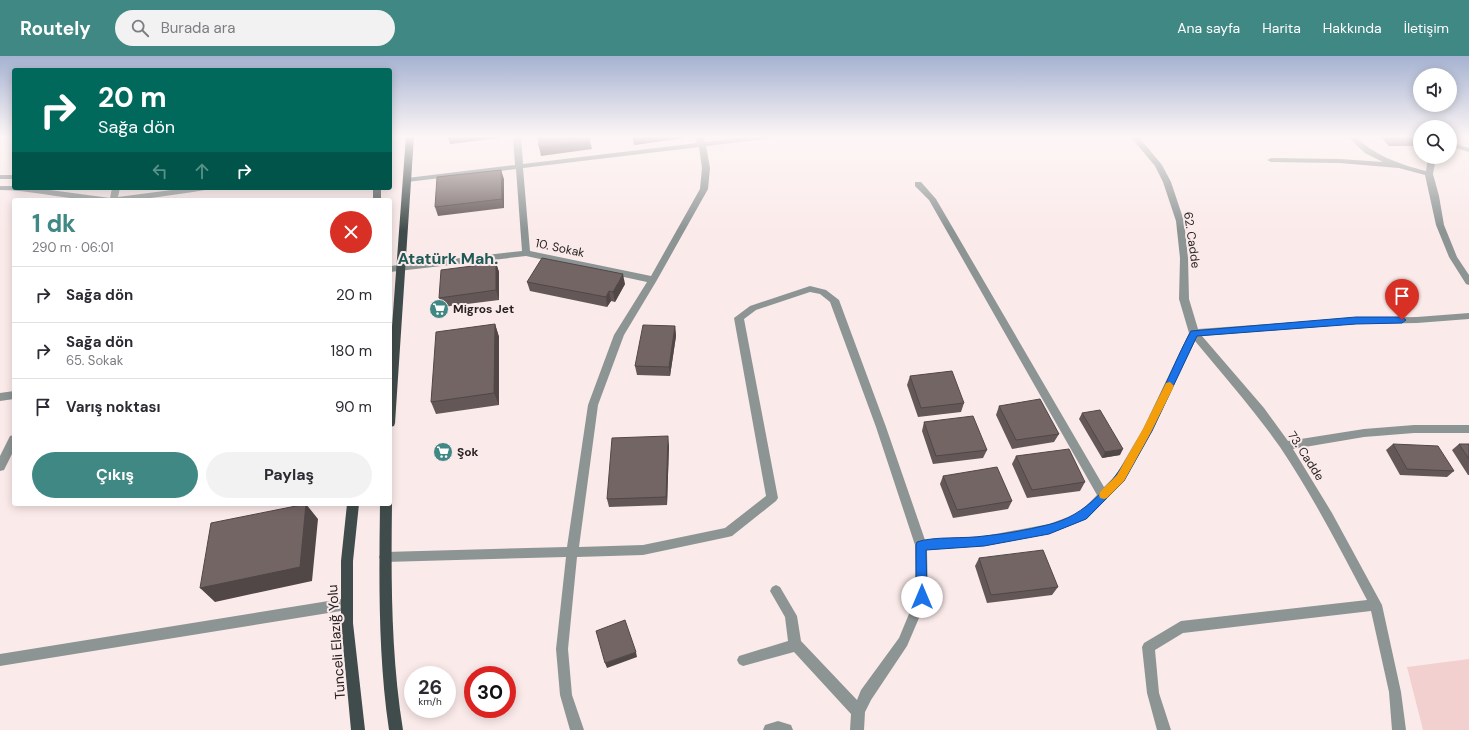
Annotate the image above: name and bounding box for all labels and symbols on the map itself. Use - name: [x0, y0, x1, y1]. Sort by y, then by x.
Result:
- street label: 62. Cadde: [1180, 211, 1204, 269]
- street label: 10. Sokak: [534, 235, 586, 261]
- district label: Atatürk Mah.: [398, 248, 498, 269]
- pin: [1385, 279, 1419, 320]
- supermarket icon: Migros Jet: [428, 298, 450, 320]
- place label: Migros Jet: [453, 301, 514, 317]
- street label: 73. Cadde: [1284, 428, 1328, 484]
- supermarket icon: Şok: [432, 441, 454, 463]
- place label: Şok: [457, 444, 479, 460]
- position arrow: [901, 576, 943, 618]
- street label: Tunceli Elazığ Yolu: [323, 584, 349, 700]
- speed limit sign: 30: [464, 666, 516, 718]

